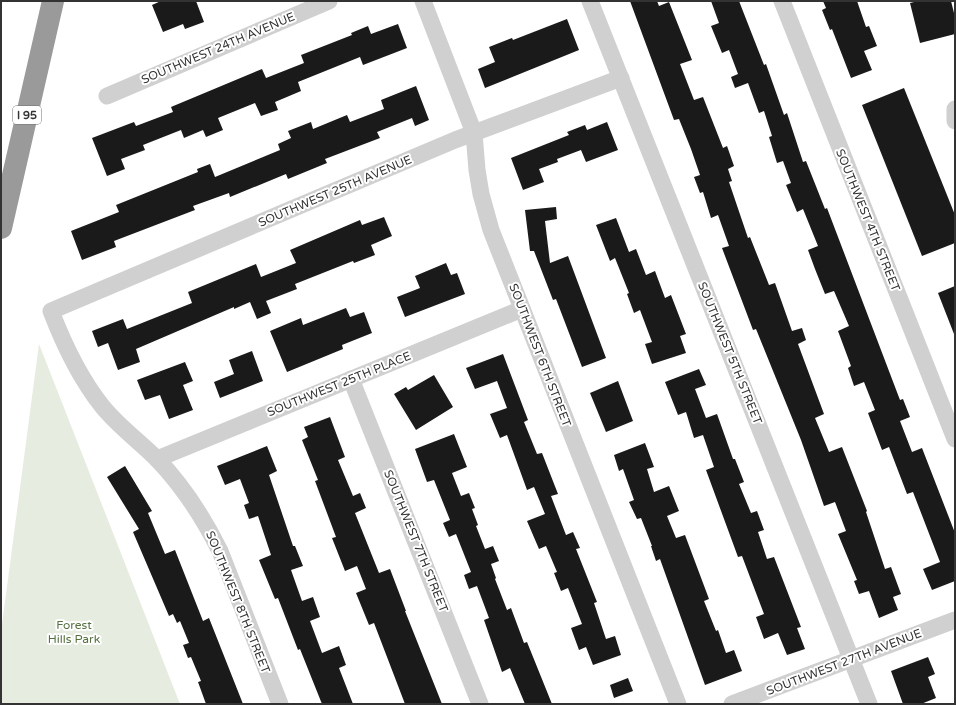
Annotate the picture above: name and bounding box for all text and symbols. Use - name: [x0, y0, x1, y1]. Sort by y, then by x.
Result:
- street label: SOUTHWEST 24TH AVENUE: [139, 9, 297, 87]
- road number: I 95: [13, 106, 41, 124]
- street label: SOUTHWEST 4TH STREET: [833, 147, 903, 294]
- street label: SOUTHWEST 25TH AVENUE: [256, 152, 414, 230]
- street label: SOUTHWEST 5TH STREET: [695, 280, 765, 427]
- street label: SOUTHWEST 6TH STREET: [506, 281, 574, 429]
- street label: SOUTHWEST 25TH PLACE: [265, 349, 413, 419]
- street label: SOUTHWEST 7TH STREET: [381, 468, 451, 615]
- street label: SOUTHWEST 8TH STREET: [203, 529, 273, 676]
- park label: Forest Hills Park: [48, 618, 101, 646]
- street label: SOUTHWEST 27TH AVENUE: [764, 626, 924, 698]

